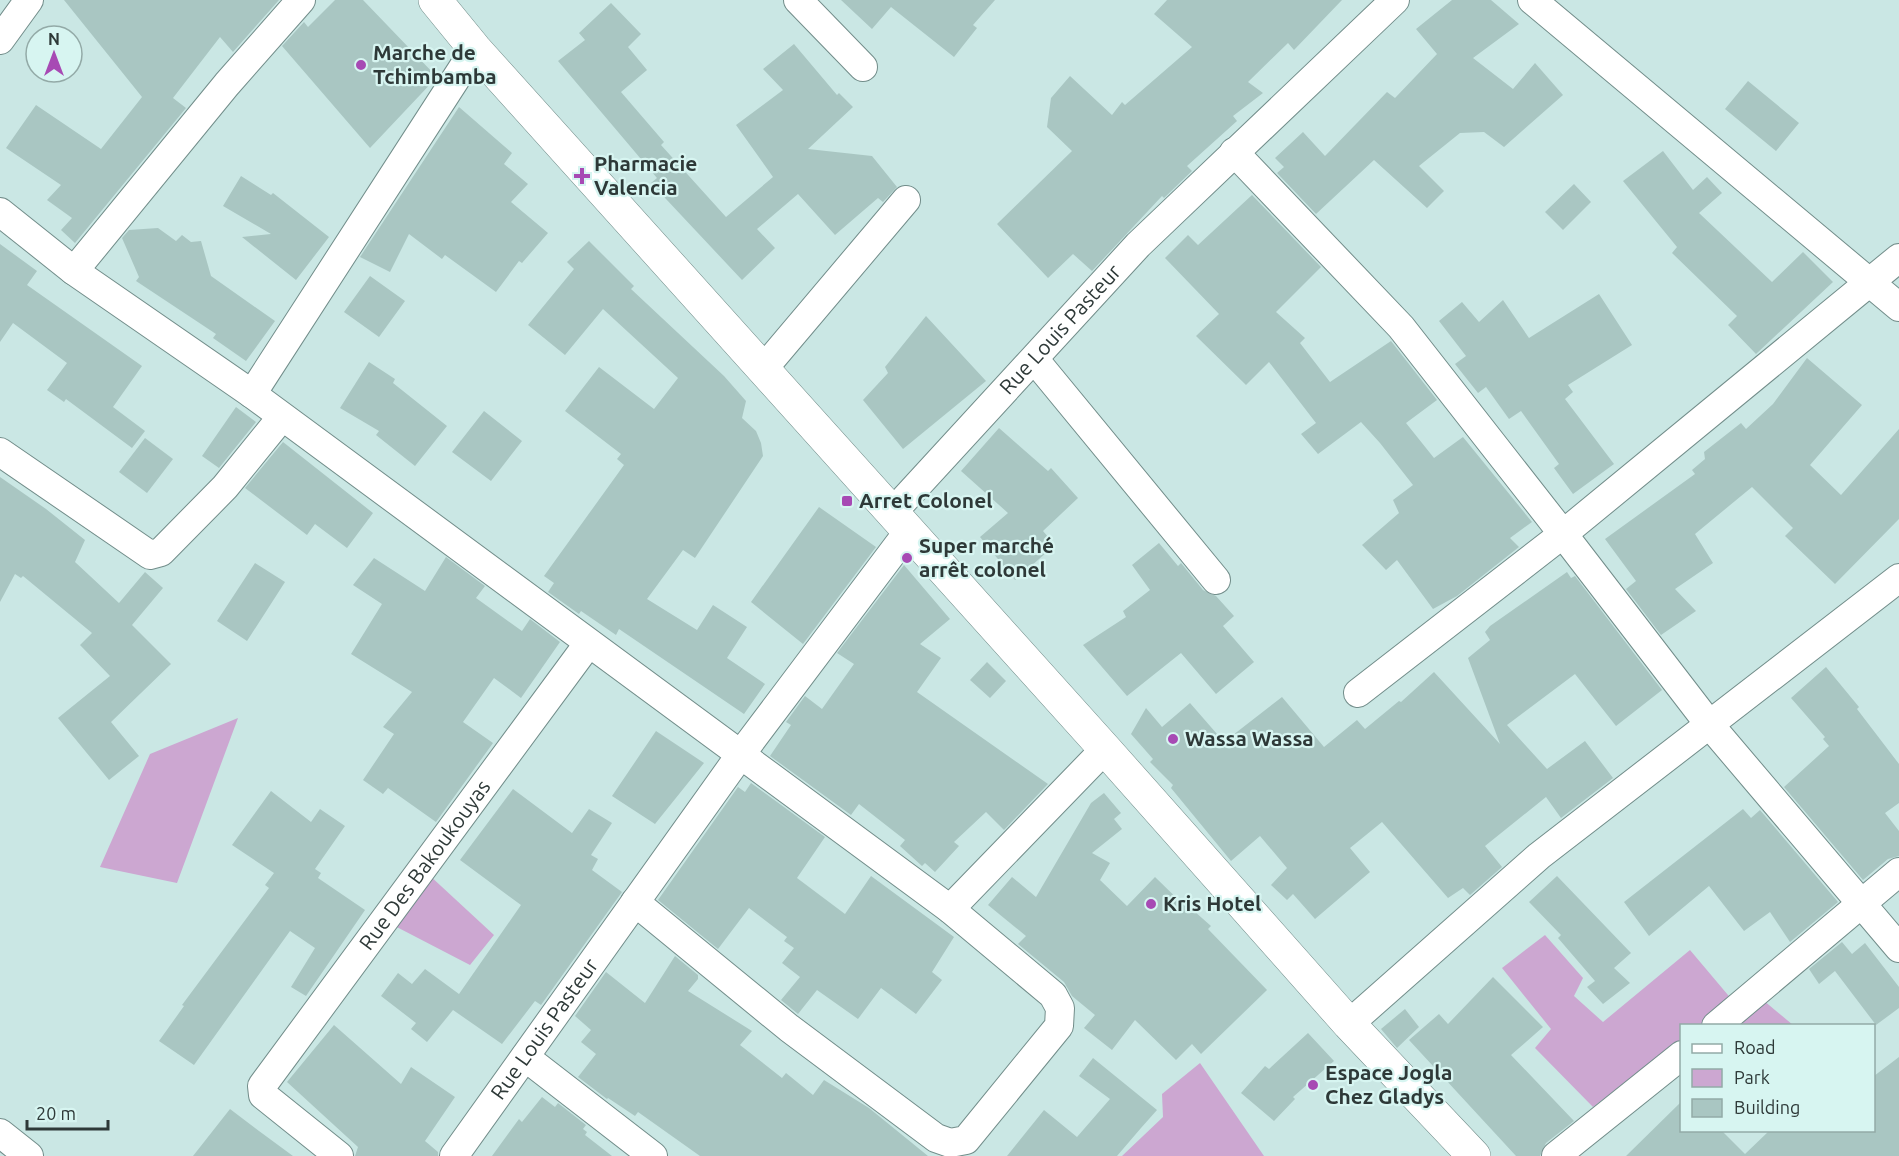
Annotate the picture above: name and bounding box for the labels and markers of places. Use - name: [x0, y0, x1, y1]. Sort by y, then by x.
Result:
- place label: Marche de Tchimbamba: [373, 40, 497, 88]
- marker: Marche de Tchimbamba: [354, 58, 368, 72]
- place label: Pharmacie Valencia: [594, 151, 697, 199]
- marker: Pharmacie Valencia: [575, 169, 589, 183]
- place label: Arret Colonel: [859, 488, 993, 512]
- marker: Arret Colonel: [840, 494, 854, 508]
- place label: Super marché arrêt colonel: [919, 533, 1054, 581]
- marker: Super marché arrêt colonel: [900, 551, 914, 565]
- place label: Wassa Wassa: [1185, 726, 1314, 750]
- marker: Wassa Wassa: [1166, 732, 1180, 746]
- place label: Kris Hotel: [1163, 891, 1261, 915]
- marker: Kris Hotel: [1144, 897, 1158, 911]
- place label: Espace Jogla Chez Gladys: [1325, 1060, 1452, 1108]
- marker: Espace Jogla Chez Gladys: [1306, 1078, 1320, 1092]

